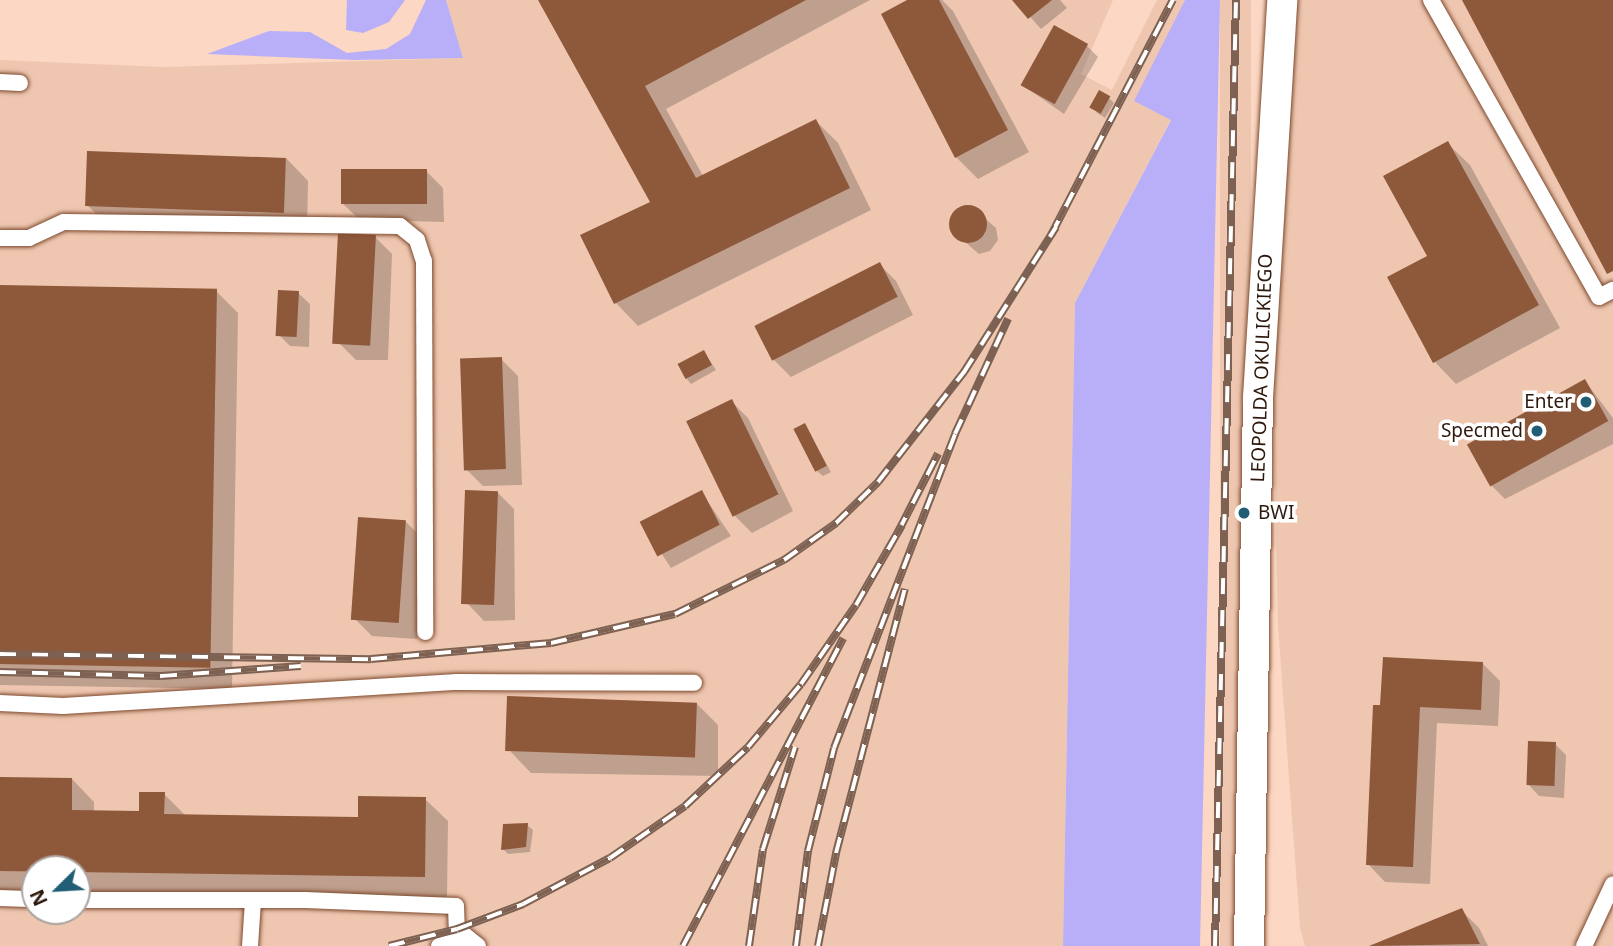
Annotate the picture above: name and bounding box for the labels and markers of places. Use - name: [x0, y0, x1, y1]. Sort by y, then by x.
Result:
- place label: Enter: [1524, 391, 1572, 413]
- marker: Enter: [1578, 394, 1594, 410]
- place label: Specmed: [1441, 420, 1523, 442]
- marker: Specmed: [1529, 423, 1545, 439]
- place label: BWI: [1258, 502, 1294, 524]
- marker: BWI: [1236, 505, 1252, 521]

